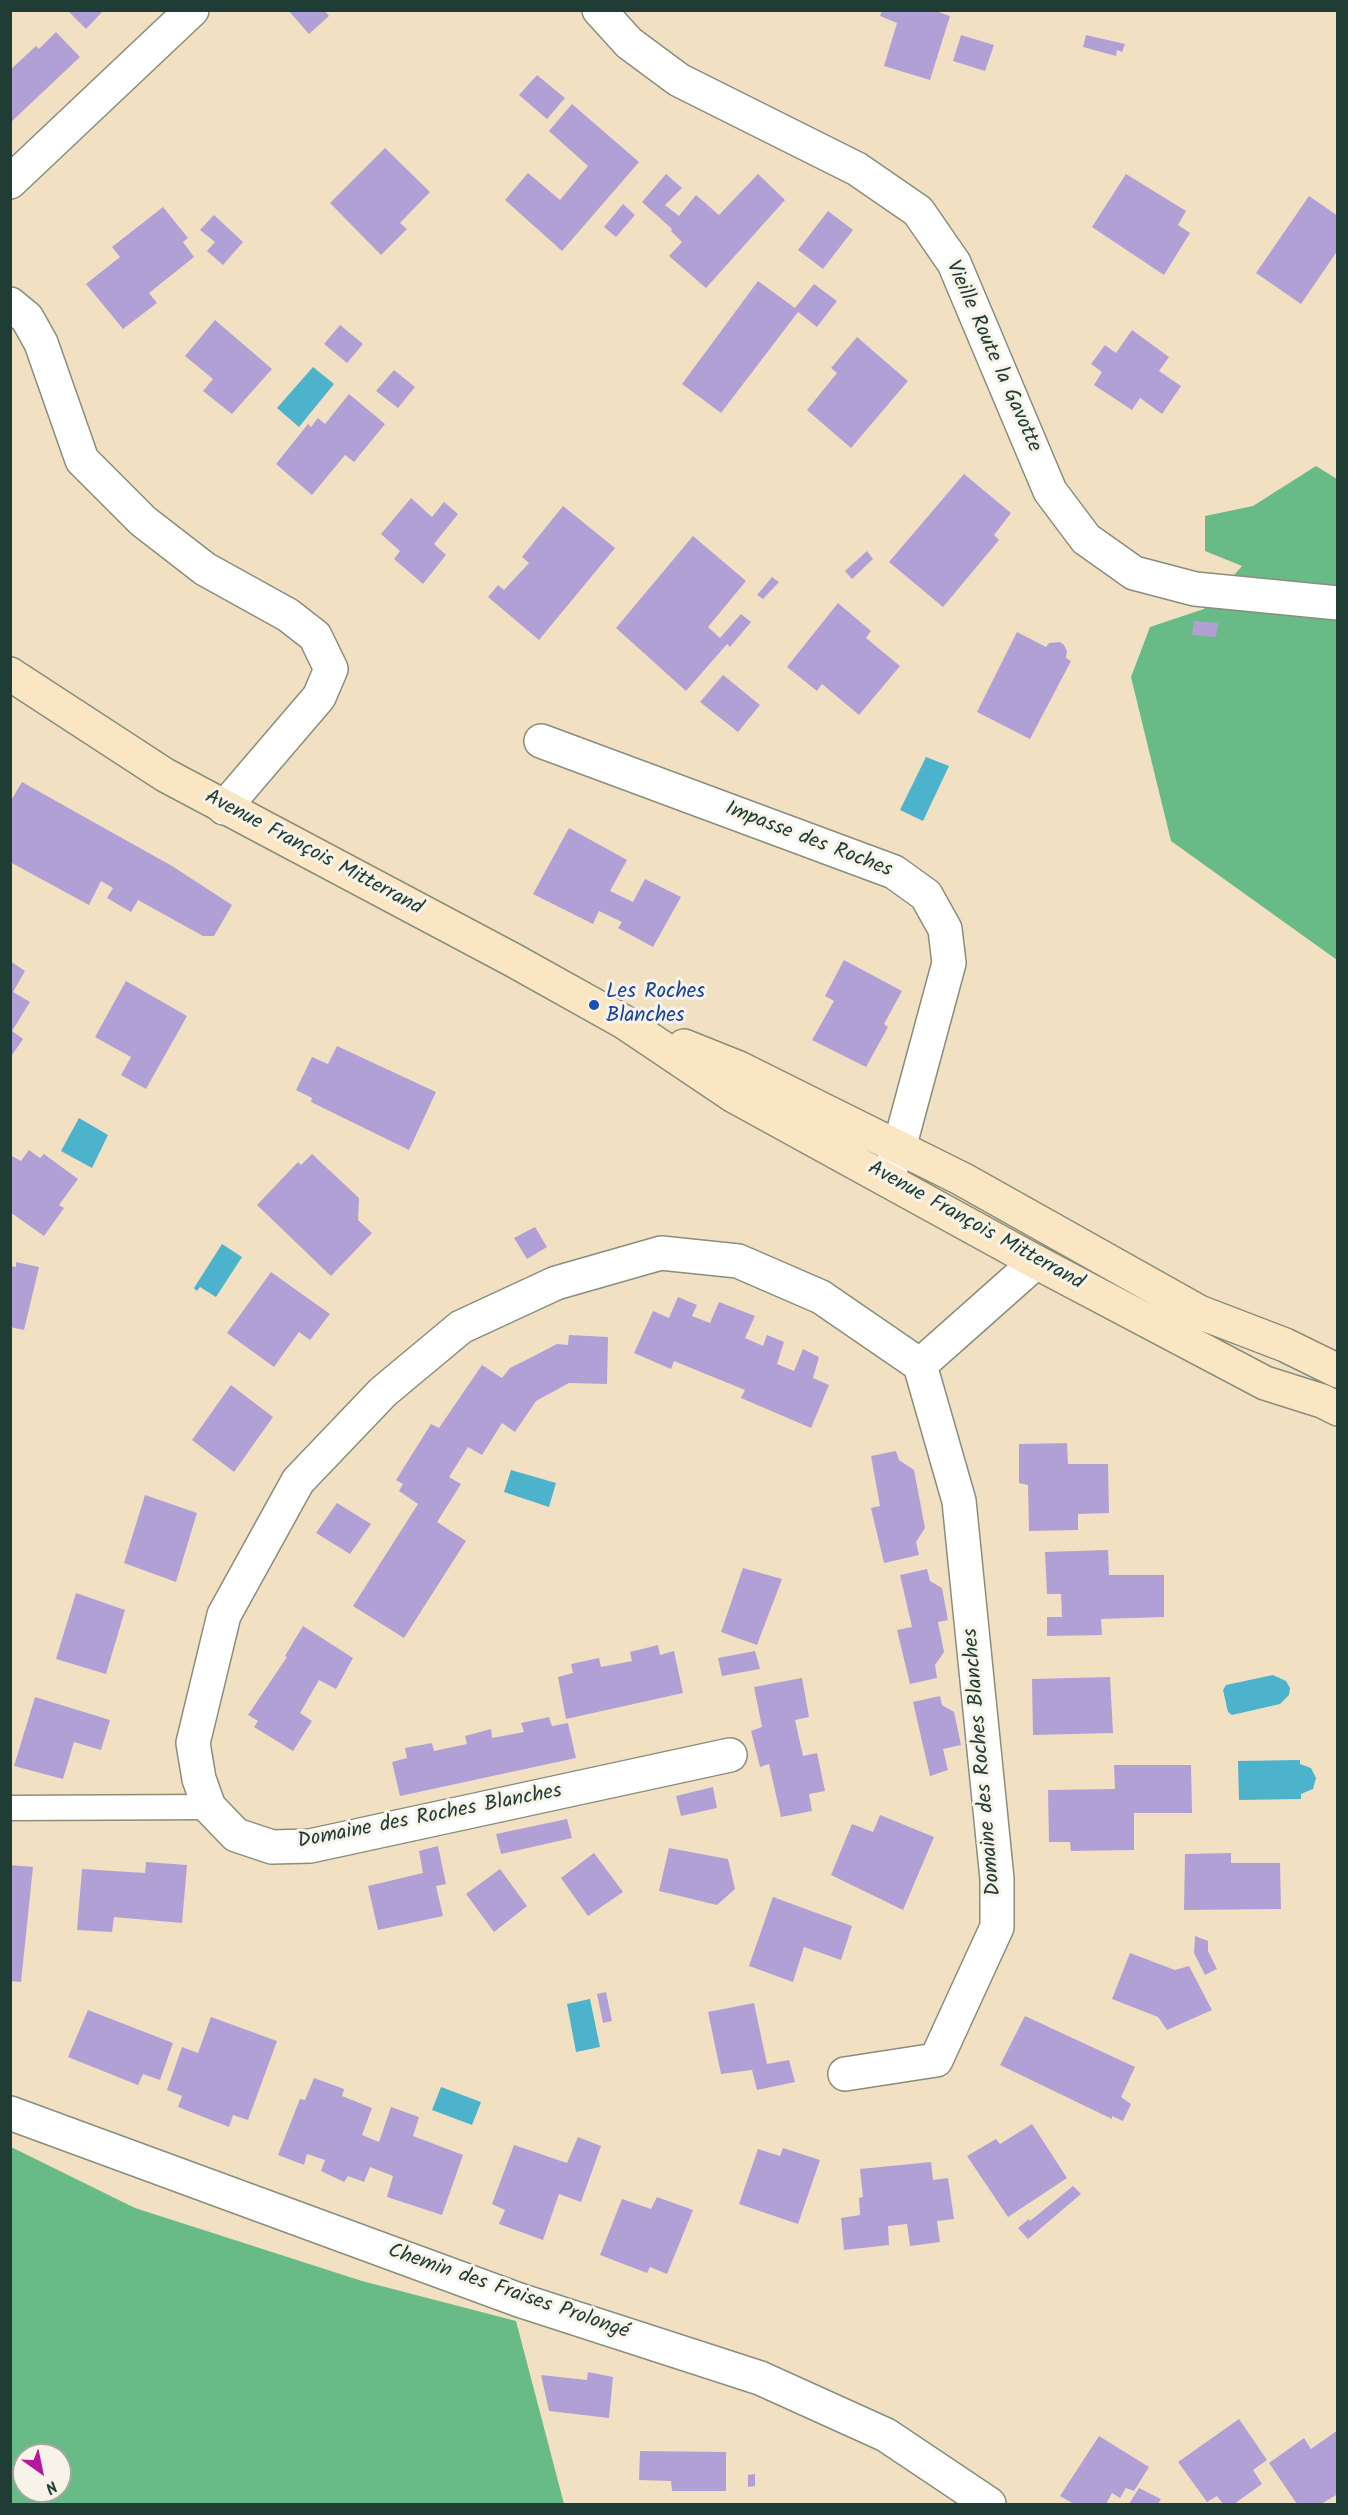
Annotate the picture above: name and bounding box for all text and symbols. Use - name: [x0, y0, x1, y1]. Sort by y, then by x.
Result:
- street label: Vieille Route la Gavotte: [938, 257, 1046, 457]
- street label: Avenue François Mitterrand: [200, 786, 426, 922]
- street label: Impasse des Roches: [721, 798, 895, 884]
- place label: Les Roches Blanches: [606, 980, 705, 1030]
- marker: Les Roches Blanches: [587, 998, 601, 1012]
- street label: Avenue François Mitterrand: [863, 1157, 1087, 1297]
- street label: Domaine des Roches Blanches: [960, 1627, 1008, 1897]
- street label: Domaine des Roches Blanches: [296, 1780, 564, 1856]
- street label: Chemin des Fraises Prolongé: [384, 2240, 632, 2346]
- north arrow: [12, 2443, 72, 2503]
- text: N: [40, 2474, 62, 2500]

